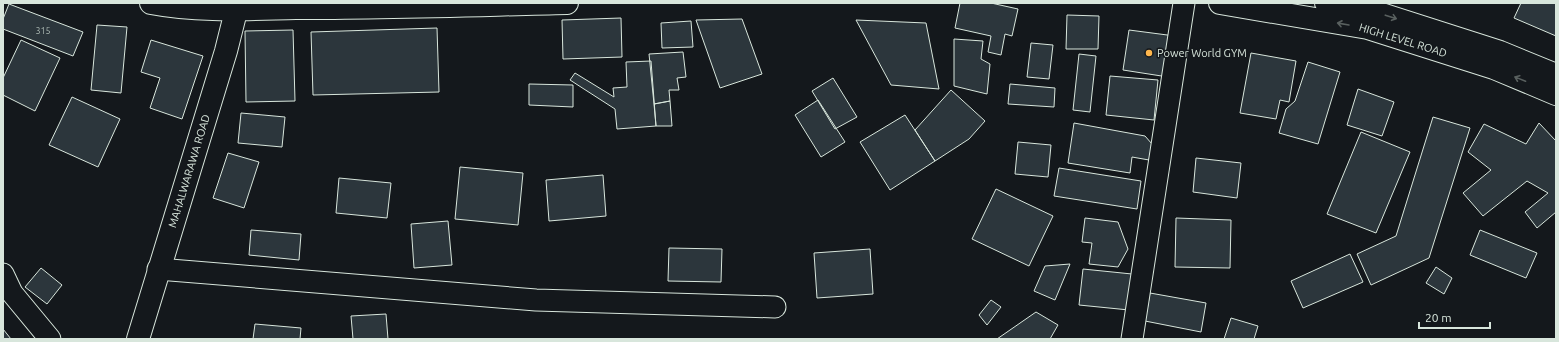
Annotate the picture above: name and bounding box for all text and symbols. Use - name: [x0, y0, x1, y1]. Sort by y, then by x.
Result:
- one-way arrow: [1384, 14, 1397, 21]
- one-way arrow: [1337, 20, 1350, 28]
- street label: HIGH LEVEL ROAD: [1358, 21, 1449, 59]
- house number: 315: [35, 26, 51, 36]
- place label: Power World GYM: [1157, 47, 1247, 59]
- marker: Power World GYM: [1144, 48, 1154, 58]
- one-way arrow: [1514, 75, 1526, 83]
- street label: MAHALWARAWA ROAD: [166, 113, 212, 229]
- scale bar: [1419, 304, 1490, 330]
- text: 20 m: [1425, 311, 1452, 324]

